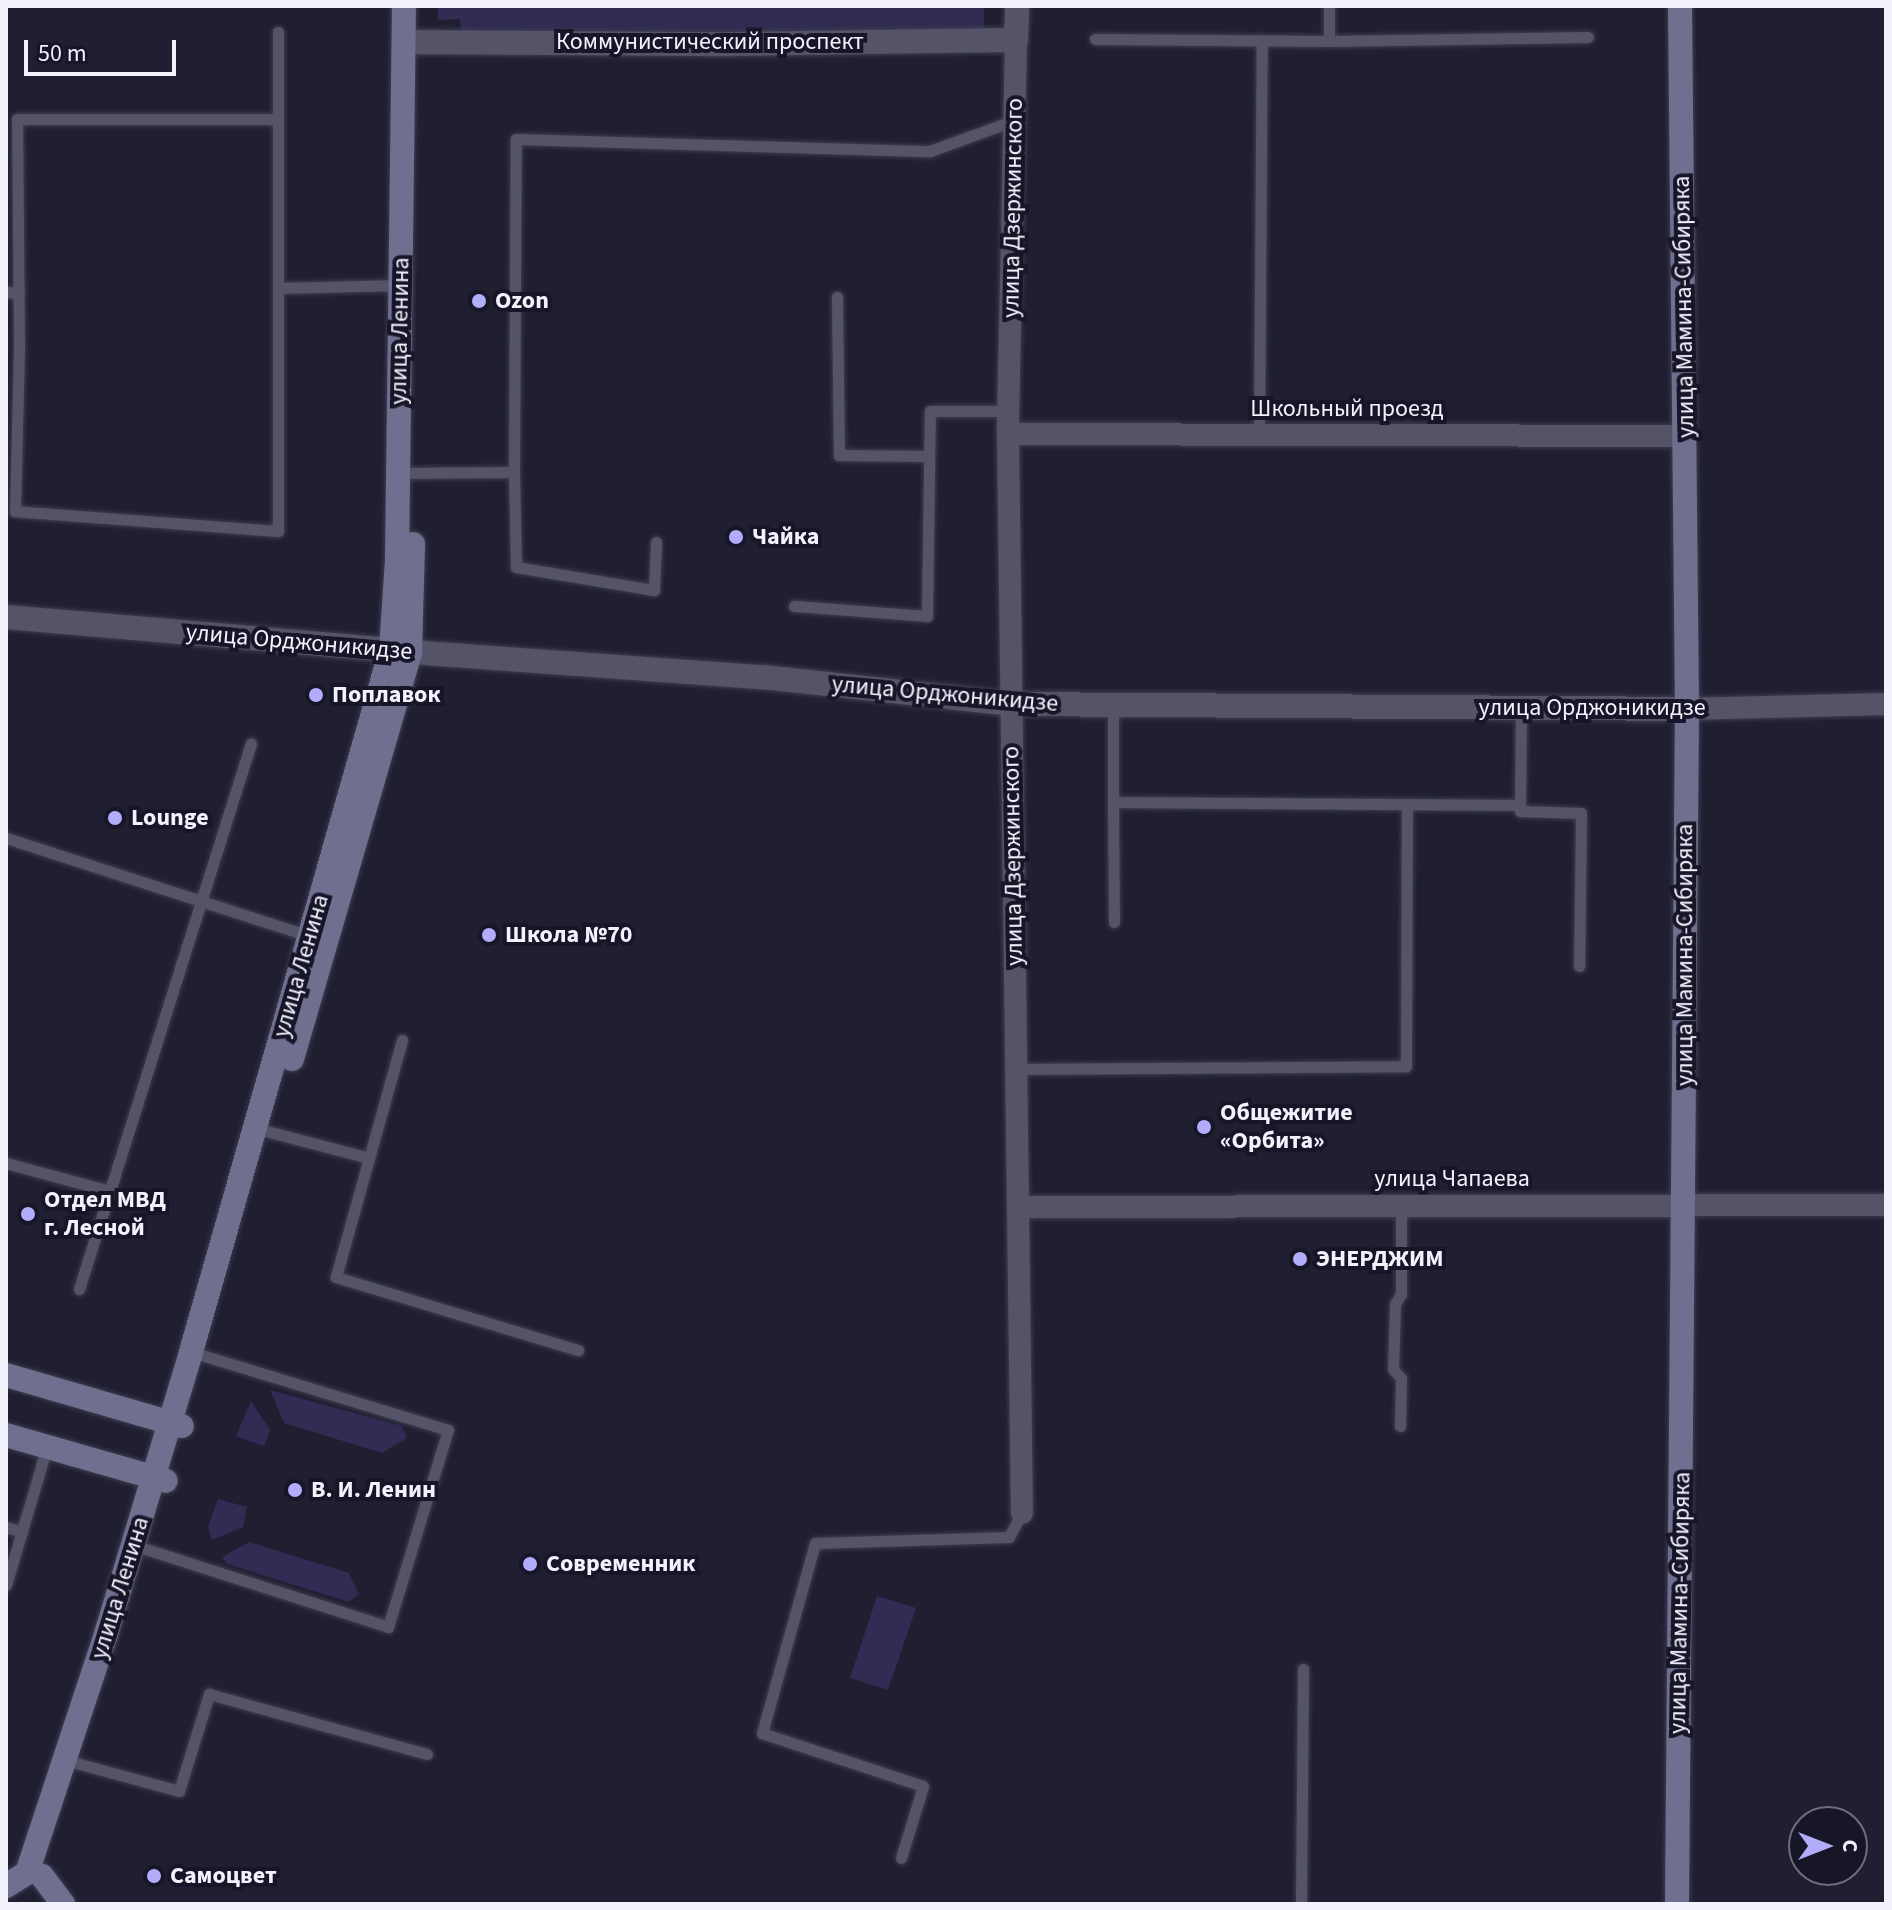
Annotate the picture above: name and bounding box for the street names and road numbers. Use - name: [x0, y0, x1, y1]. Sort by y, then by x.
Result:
- street label: Коммунистический проспект: [556, 28, 864, 56]
- street label: улица Дзержинского: [997, 98, 1029, 318]
- street label: улица Мамина-Сибиряка: [1667, 176, 1701, 438]
- street label: улица Ленина: [384, 257, 416, 405]
- street label: Школьный проезд: [1250, 395, 1444, 423]
- street label: улица Орджоникидзе: [185, 618, 413, 666]
- street label: улица Орджоникидзе: [831, 670, 1059, 718]
- street label: улица Орджоникидзе: [1478, 694, 1706, 722]
- street label: улица Дзержинского: [997, 746, 1029, 966]
- street label: улица Мамина-Сибиряка: [1671, 824, 1699, 1086]
- street label: улица Ленина: [267, 891, 335, 1041]
- street label: улица Чапаева: [1374, 1165, 1530, 1193]
- street label: улица Мамина-Сибиряка: [1663, 1472, 1697, 1734]
- street label: улица Ленина: [85, 1513, 155, 1663]

